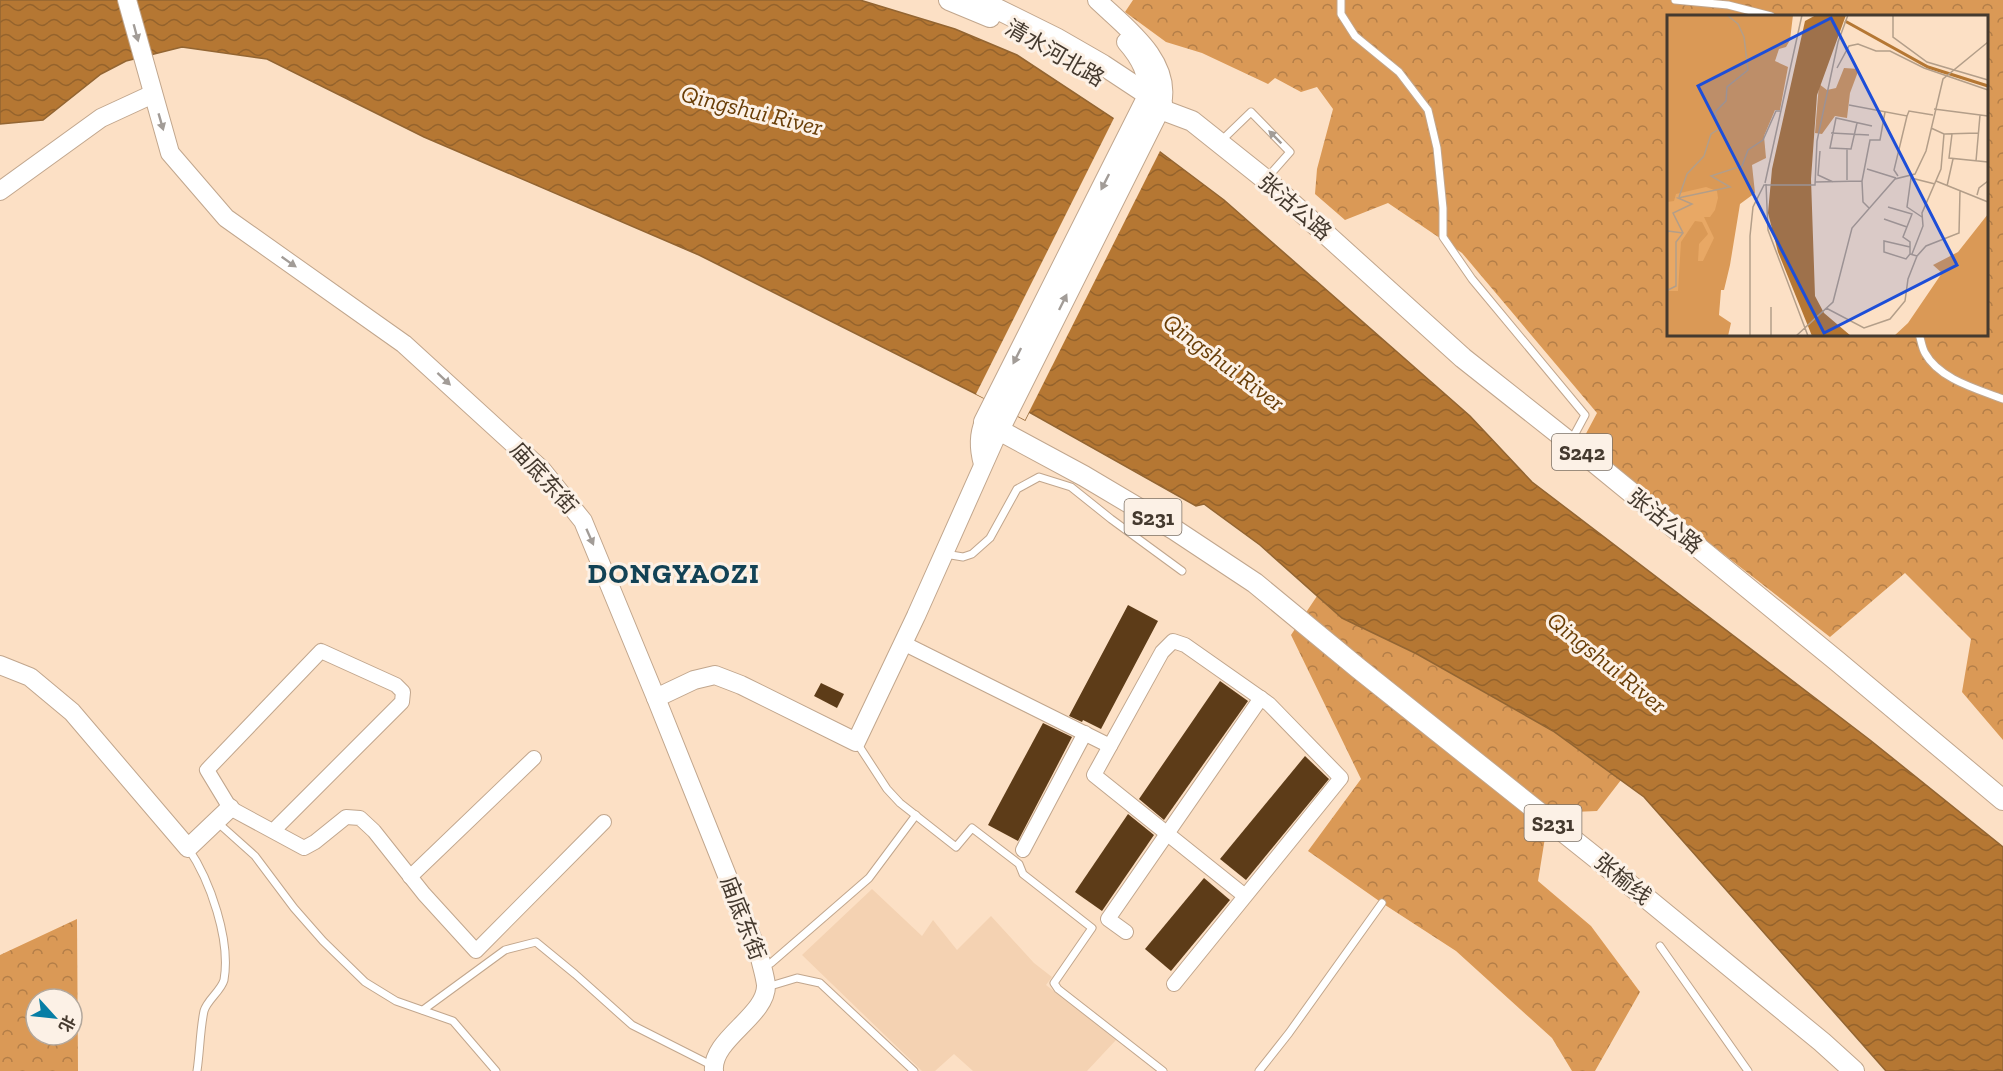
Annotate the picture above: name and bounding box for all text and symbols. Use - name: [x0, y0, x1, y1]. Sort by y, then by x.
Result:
- street label: 清水河北路: [1001, 14, 1109, 92]
- inset map: [1667, 15, 1988, 336]
- one-way arrow: [132, 24, 141, 42]
- water label: Qingshui River: [678, 78, 826, 142]
- one-way arrow: [157, 113, 166, 131]
- one-way arrow: [1269, 130, 1283, 144]
- street label: 张沽公路: [1253, 168, 1337, 246]
- one-way arrow: [1100, 173, 1110, 191]
- one-way arrow: [280, 256, 296, 268]
- one-way arrow: [1059, 293, 1068, 310]
- water label: Qingshui River: [1158, 307, 1291, 418]
- one-way arrow: [1013, 348, 1022, 365]
- one-way arrow: [437, 372, 452, 386]
- road number: S242: [1552, 434, 1612, 470]
- street label: 庙底东街: [505, 436, 583, 520]
- street label: 张沽公路: [1622, 483, 1708, 559]
- road number: S231: [1124, 499, 1182, 535]
- one-way arrow: [586, 528, 595, 546]
- district label: DONGYAOZI: [588, 557, 760, 590]
- water label: Qingshui River: [1542, 605, 1673, 719]
- road number: S231: [1524, 805, 1582, 841]
- street label: 张榆线: [1589, 848, 1657, 910]
- street label: 庙底东街: [715, 872, 771, 964]
- north arrow: [24, 987, 84, 1047]
- text: 北: [55, 1012, 79, 1035]

